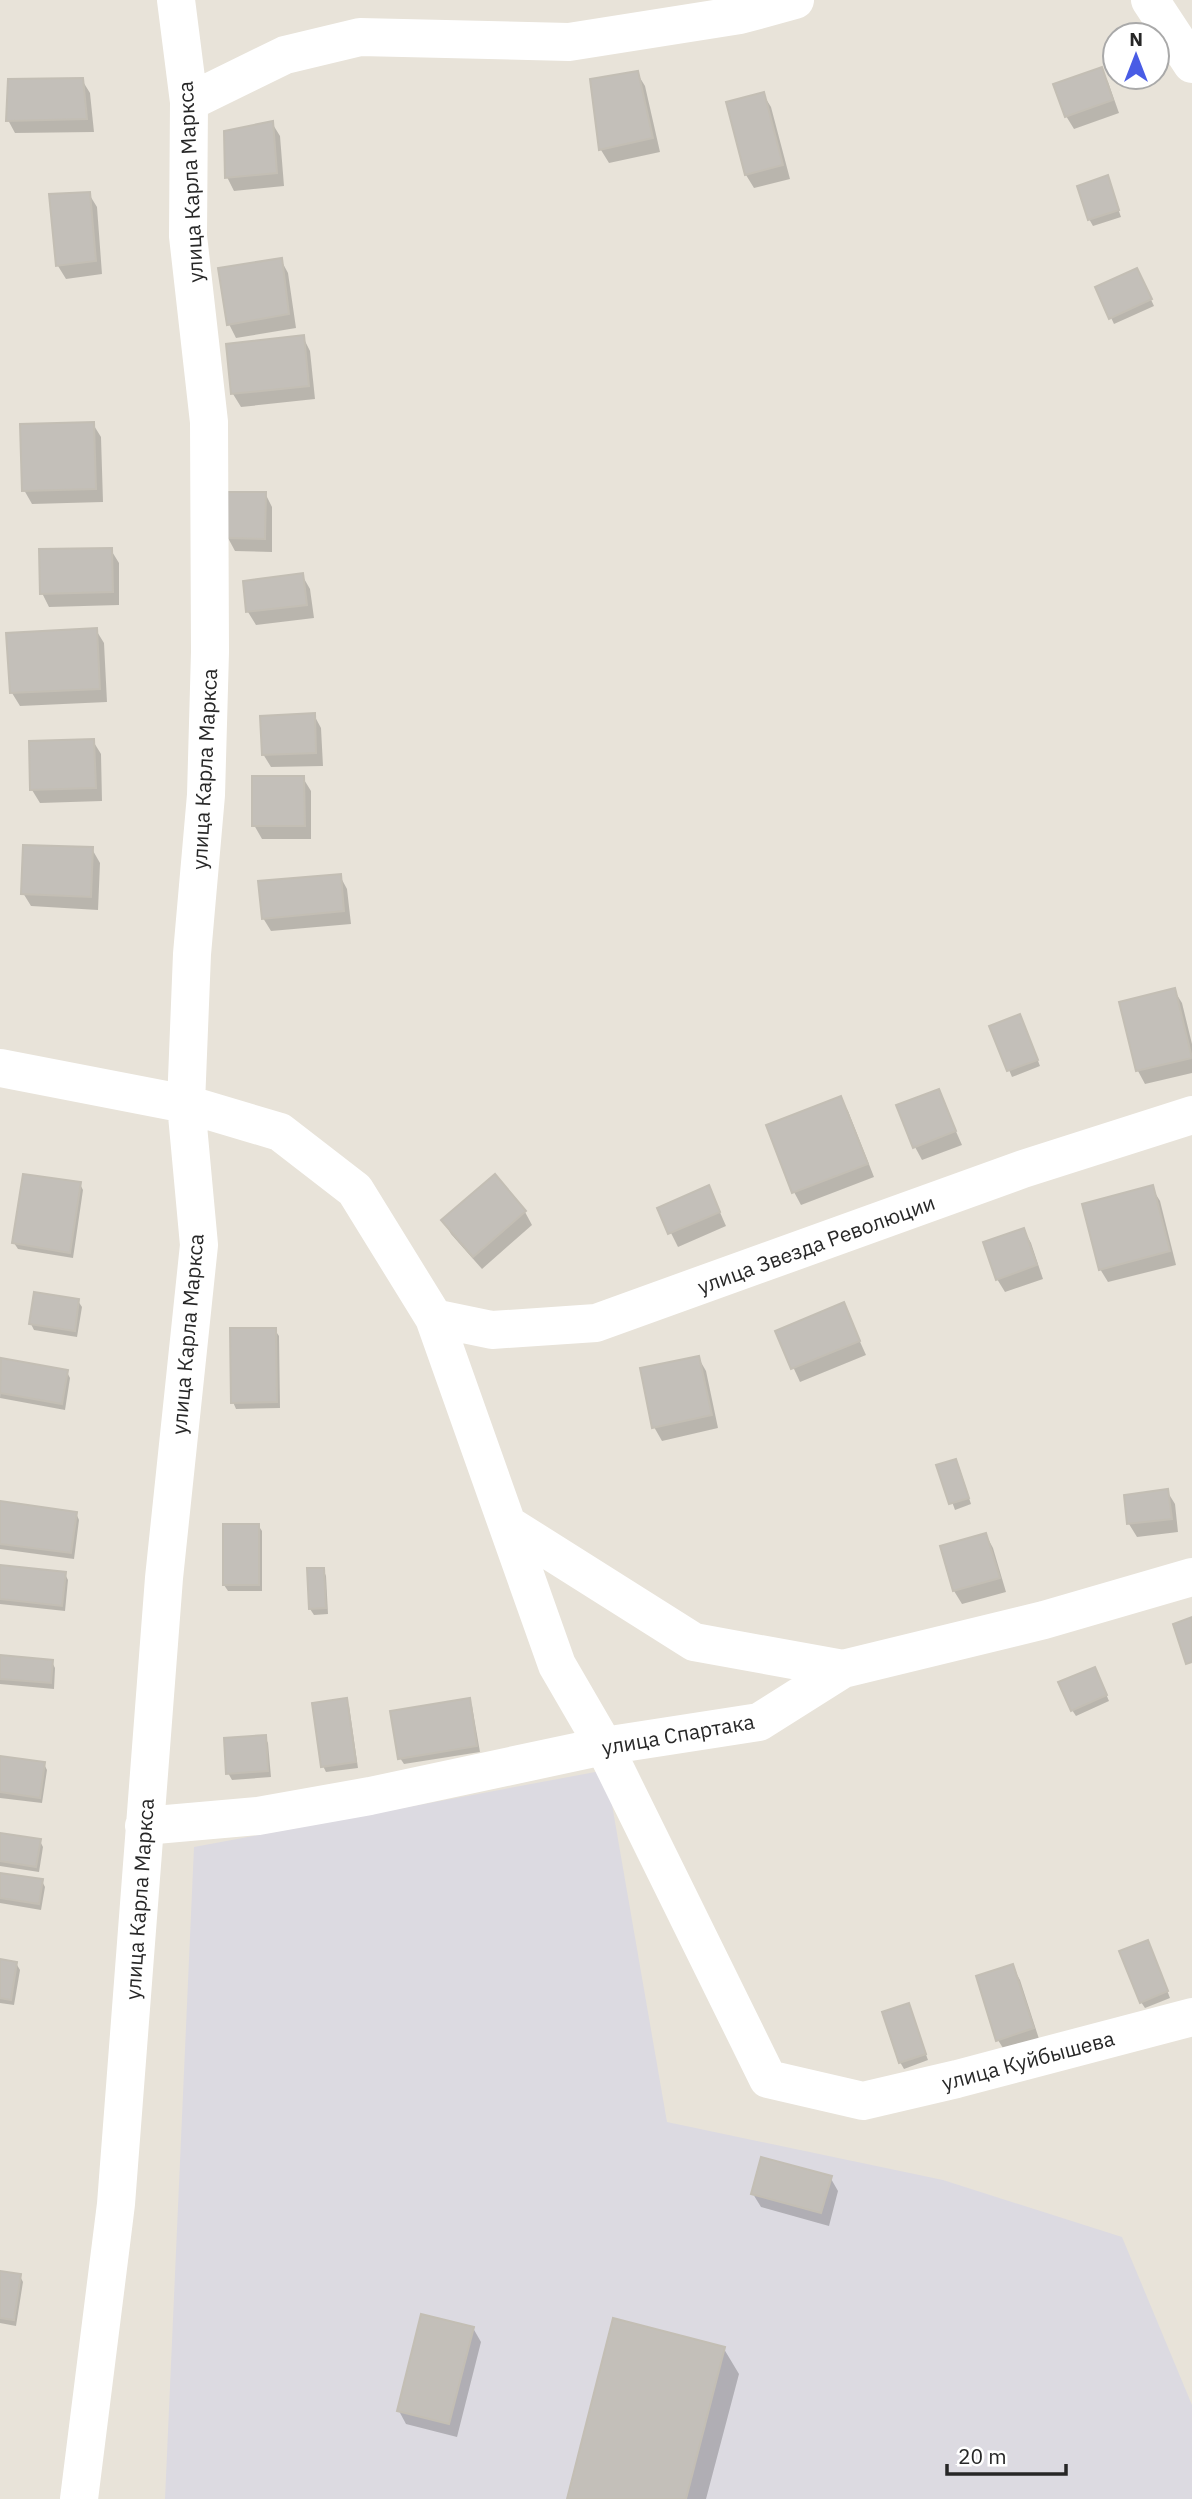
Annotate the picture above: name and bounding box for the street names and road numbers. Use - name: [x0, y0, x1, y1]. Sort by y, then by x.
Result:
- street label: улица Карла Маркса: [171, 81, 209, 283]
- street label: улица Карла Маркса: [185, 668, 223, 870]
- street label: улица Звезда Революции: [693, 1188, 939, 1300]
- street label: улица Карла Маркса: [164, 1232, 210, 1436]
- street label: улица Спартака: [599, 1707, 757, 1761]
- street label: улица Карла Маркса: [118, 1797, 160, 2001]
- street label: улица Куйбышева: [939, 2024, 1117, 2096]

